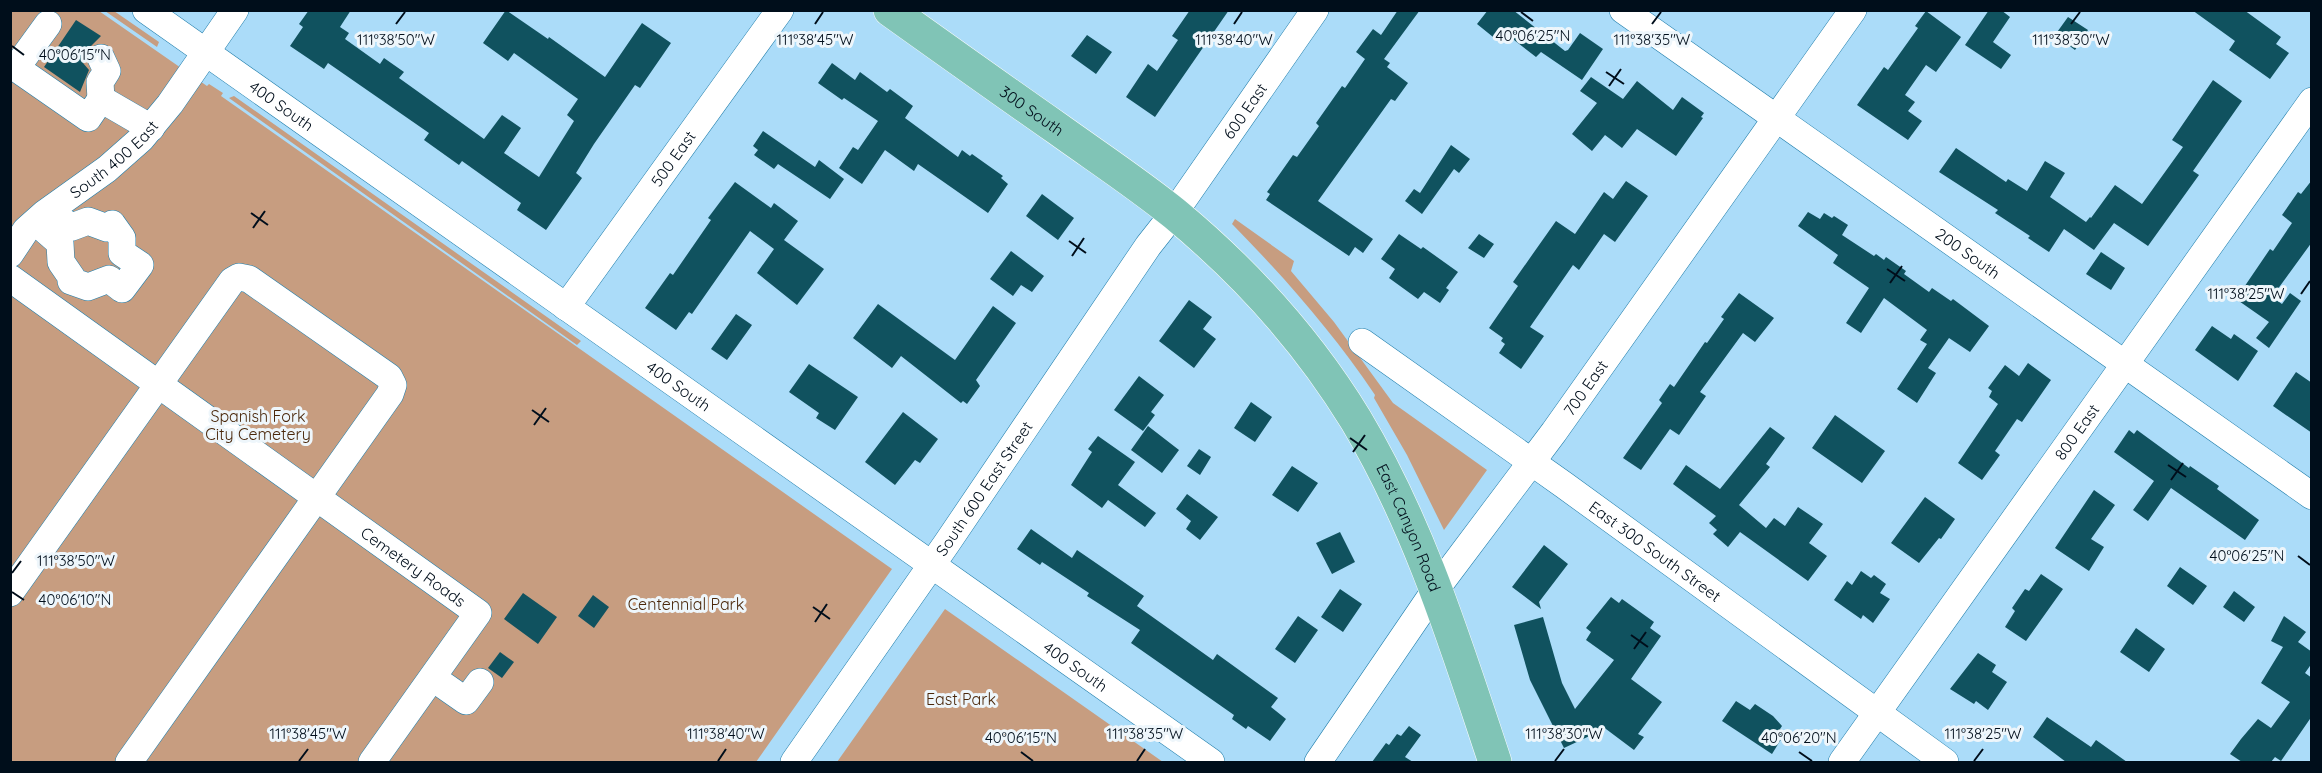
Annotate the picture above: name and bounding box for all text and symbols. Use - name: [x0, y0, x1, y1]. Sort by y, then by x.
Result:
- text: 40°06'25"N: [1496, 26, 1570, 45]
- text: 111°38'50"W: [357, 30, 435, 49]
- text: 111°38'45"W: [777, 30, 854, 49]
- text: 111°38'40"W: [1195, 30, 1273, 49]
- text: 111°38'35"W: [1614, 30, 1691, 49]
- text: 111°38'30"W: [2032, 30, 2110, 49]
- text: 40°06'15"N: [39, 45, 111, 64]
- street label: 400 South: [246, 76, 318, 135]
- street label: 600 East: [1218, 79, 1271, 143]
- street label: 300 South: [996, 81, 1068, 140]
- street label: South 400 East: [66, 116, 162, 202]
- street label: 500 East: [646, 127, 700, 190]
- street label: 200 South: [1932, 224, 2004, 283]
- text: 111°38'25"W: [2207, 284, 2285, 303]
- street label: 700 East: [1559, 356, 1612, 419]
- street label: 400 South: [643, 357, 715, 416]
- street label: 800 East: [2050, 400, 2103, 464]
- park label: Spanish Fork City Cemetery: [205, 406, 311, 444]
- street label: South 600 East Street: [931, 417, 1037, 560]
- street label: East Canyon Road: [1372, 460, 1446, 594]
- street label: East 300 South Street: [1585, 496, 1725, 606]
- street label: Cemetery Roads: [357, 522, 470, 611]
- text: 40°06'25"N: [2210, 546, 2284, 565]
- text: 111°38'50"W: [37, 551, 115, 570]
- text: 40°06'10"N: [39, 590, 111, 609]
- park label: Centennial Park: [628, 594, 744, 614]
- street label: 400 South: [1040, 637, 1112, 696]
- park label: East Park: [926, 689, 996, 709]
- text: 111°38'45"W: [270, 724, 347, 743]
- text: 111°38'40"W: [687, 724, 765, 743]
- text: 111°38'35"W: [1107, 724, 1184, 743]
- text: 111°38'30"W: [1525, 724, 1603, 743]
- text: 111°38'25"W: [1944, 724, 2022, 743]
- text: 40°06'15"N: [985, 728, 1057, 747]
- text: 40°06'20"N: [1761, 728, 1837, 747]

